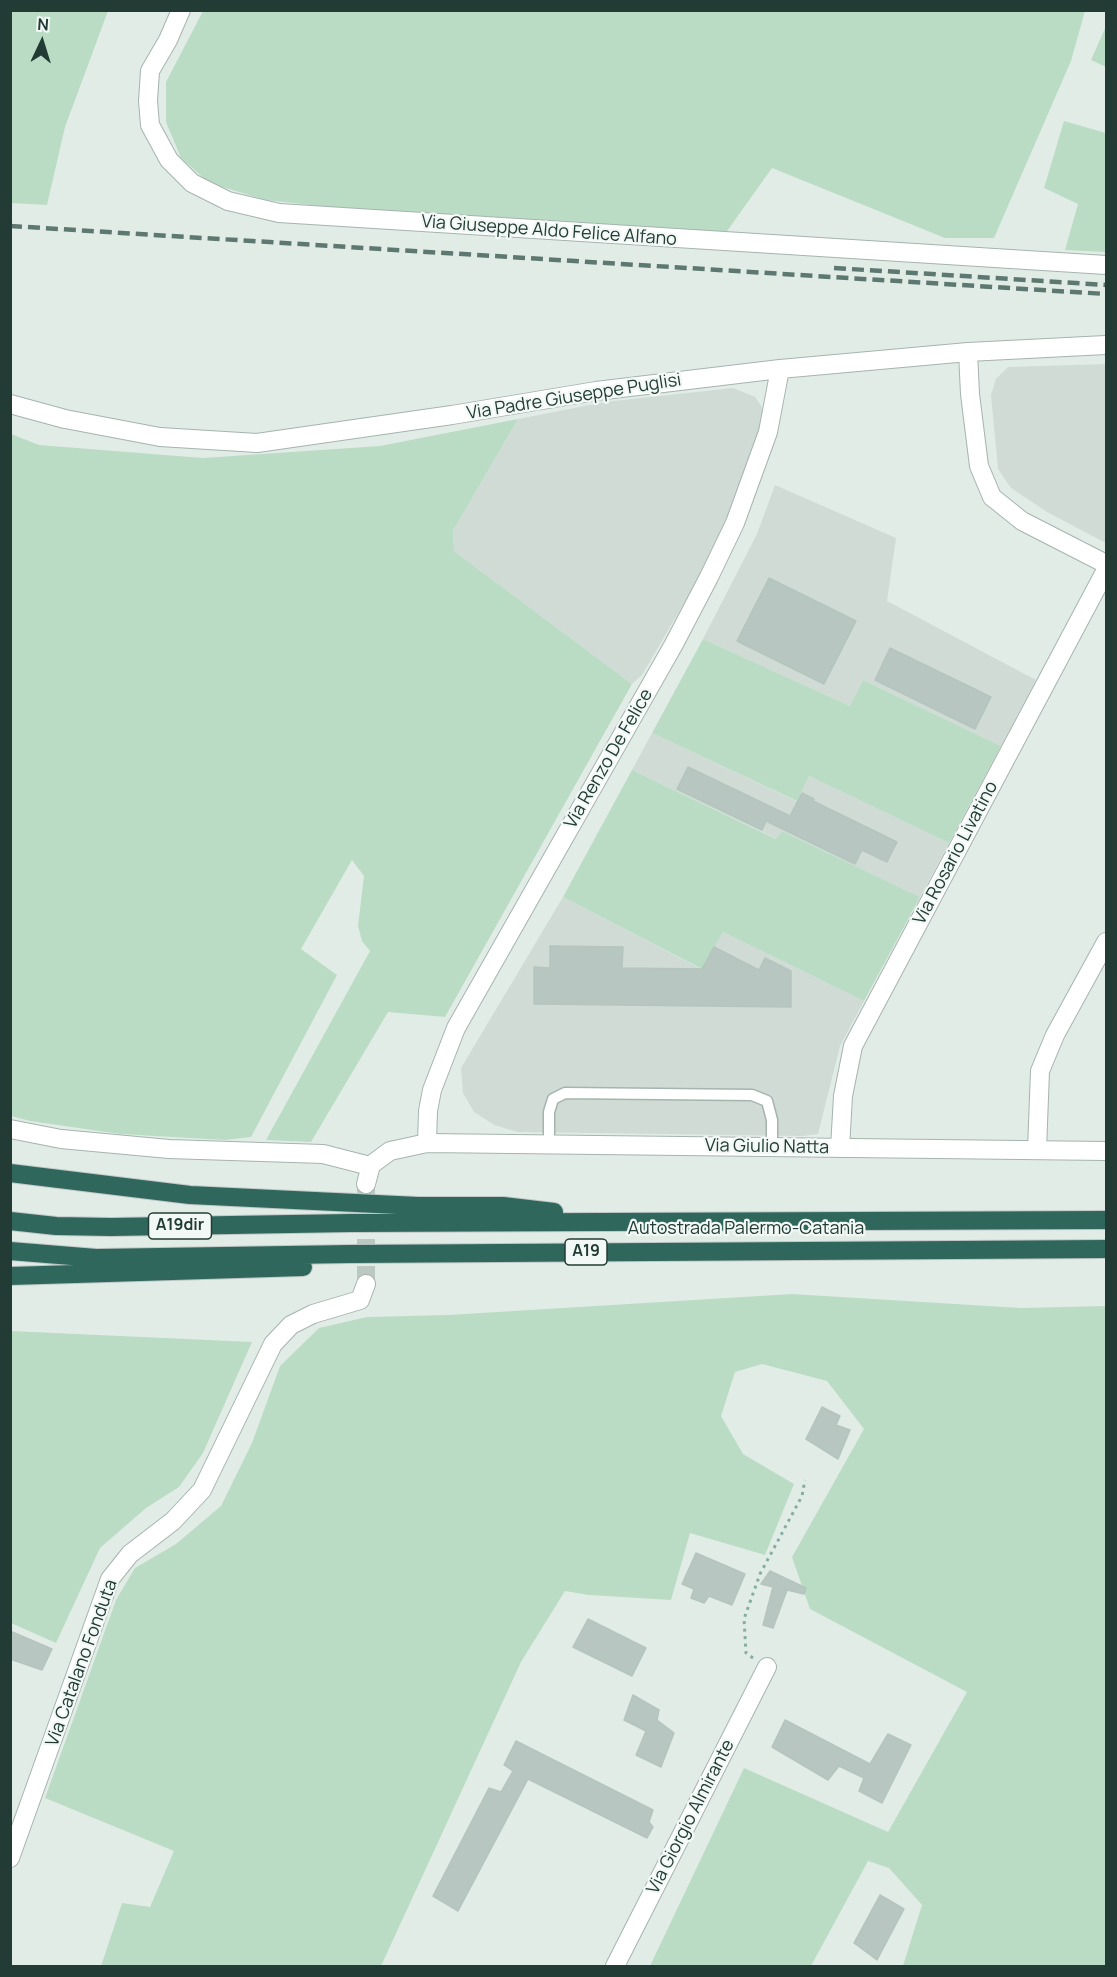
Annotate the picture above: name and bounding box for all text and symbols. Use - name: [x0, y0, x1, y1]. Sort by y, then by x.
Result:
- north arrow: [12, 12, 72, 72]
- text: N: [37, 13, 50, 35]
- street label: Via Giuseppe Aldo Felice Alfano: [421, 211, 677, 251]
- street label: Via Padre Giuseppe Puglisi: [465, 369, 683, 425]
- street label: Via Renzo De Felice: [560, 685, 658, 833]
- street label: Via Rosario Livatino: [909, 778, 1003, 928]
- street label: Via Giulio Natta: [705, 1135, 829, 1159]
- road number: A19dir: [148, 1213, 212, 1239]
- street label: Autostrada Palermo-Catania: [628, 1218, 864, 1240]
- road number: A19: [565, 1239, 607, 1265]
- street label: Via Catalano Fonduta: [42, 1577, 122, 1749]
- street label: Via Giorgio Almirante: [643, 1736, 739, 1898]

